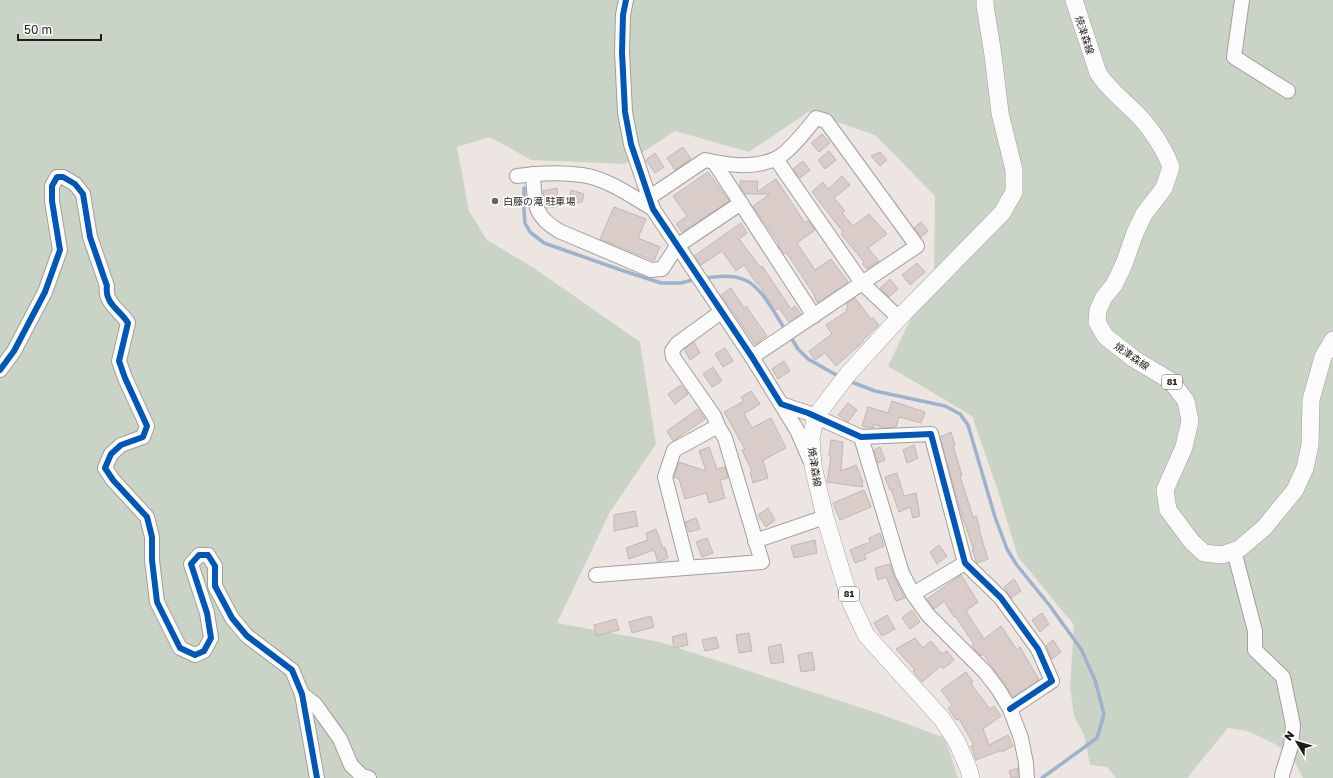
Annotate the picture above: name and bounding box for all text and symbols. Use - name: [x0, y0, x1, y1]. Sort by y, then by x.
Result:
- street label: 焼津森線: [1073, 14, 1097, 56]
- scale bar: [18, 16, 101, 42]
- text: 50 m: [24, 22, 52, 37]
- place label: 白藤の滝 駐車場: [503, 195, 576, 207]
- marker: 白藤の滝 駐車場: [490, 196, 500, 206]
- street label: 焼津森線: [1112, 340, 1152, 372]
- road number: 81: [1162, 375, 1182, 389]
- street label: 焼津森線: [806, 446, 824, 488]
- road number: 81: [839, 587, 859, 601]
- north arrow: [1277, 722, 1317, 762]
- text: N: [1281, 728, 1296, 743]

